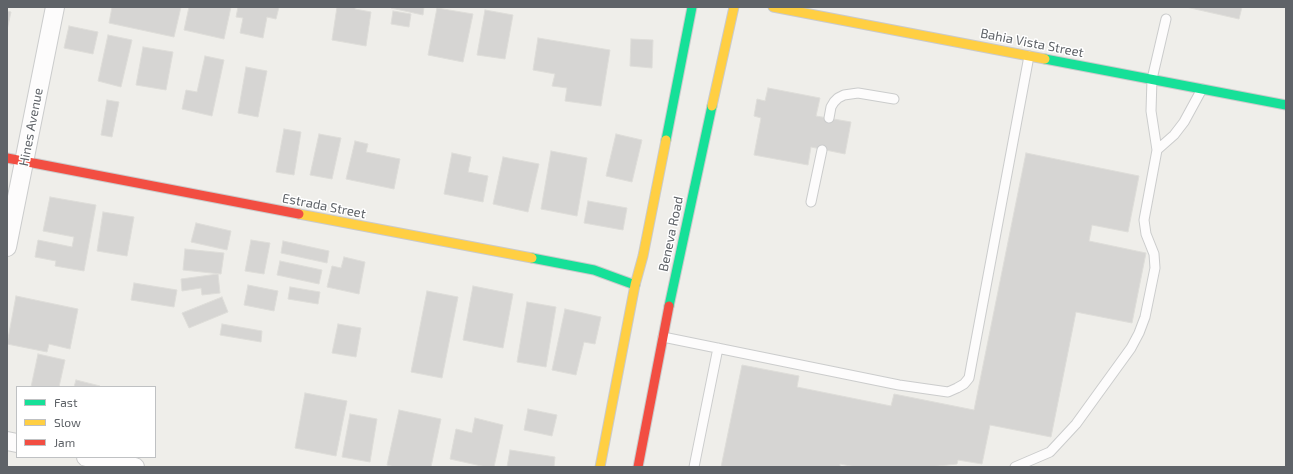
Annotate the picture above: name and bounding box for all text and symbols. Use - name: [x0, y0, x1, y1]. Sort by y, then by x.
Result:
- street label: Bahia Vista Street: [979, 25, 1085, 61]
- street label: Hines Avenue: [16, 86, 46, 168]
- street label: Estrada Street: [281, 190, 367, 222]
- street label: Beneva Road: [655, 195, 687, 273]
- legend: [16, 386, 156, 458]
- text: Fast: [54, 395, 77, 409]
- text: Slow: [54, 415, 81, 429]
- text: Jam: [54, 435, 75, 449]

